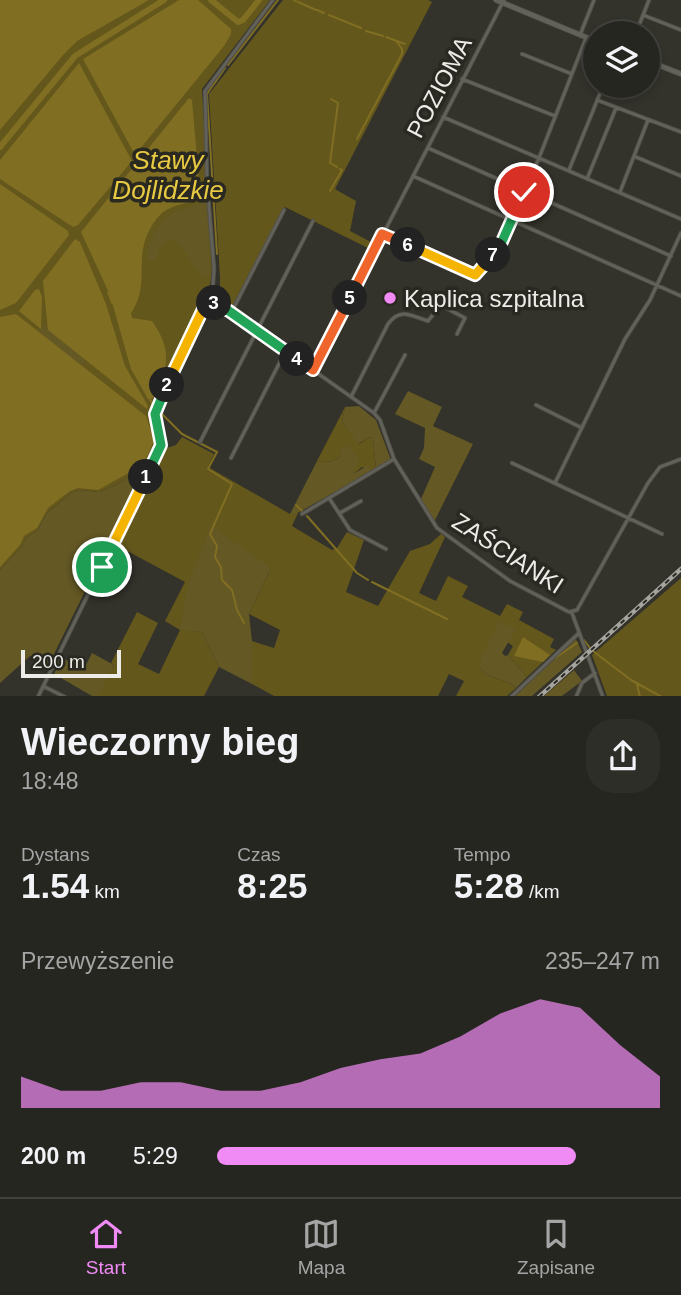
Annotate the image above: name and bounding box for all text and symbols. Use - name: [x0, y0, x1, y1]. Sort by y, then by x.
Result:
- map controls: [583, 21, 660, 98]
- button: layers: [583, 21, 660, 98]
- street label: POZIOMA: [401, 32, 477, 142]
- water label: Stawy Dojlidzkie: [112, 145, 224, 205]
- pin: [494, 162, 554, 222]
- icon: check: [505, 173, 543, 211]
- pin: 6: [390, 228, 426, 262]
- text: 6: [402, 234, 413, 255]
- pin: 7: [476, 238, 510, 272]
- text: 7: [487, 244, 498, 265]
- pin: 5: [332, 280, 368, 316]
- place label: Kaplica szpitalna: [404, 285, 585, 312]
- pin: 3: [196, 286, 232, 320]
- text: 5: [344, 287, 355, 308]
- marker: Kaplica szpitalna: [382, 290, 398, 306]
- text: 3: [208, 292, 219, 313]
- pin: 4: [280, 342, 314, 376]
- text: 4: [291, 348, 302, 369]
- pin: 2: [150, 368, 184, 402]
- text: 2: [161, 374, 172, 395]
- pin: 1: [128, 460, 164, 494]
- text: 1: [140, 466, 151, 487]
- street label: ZAŚCIANKI: [448, 507, 568, 599]
- pin: [72, 537, 132, 597]
- icon: arrive: [83, 548, 121, 586]
- scale bar: [21, 648, 121, 679]
- text: 200 m: [32, 651, 85, 672]
- button: share: [586, 719, 660, 793]
- text: Wieczorny bieg: [21, 721, 299, 763]
- text: 18:48: [21, 768, 79, 794]
- text: Dystans: [21, 844, 90, 865]
- text: Czas: [237, 844, 281, 865]
- text: Tempo: [454, 844, 511, 865]
- text: 1.54: [21, 866, 89, 905]
- text: 8:25: [237, 866, 307, 905]
- text: 5:28: [454, 866, 524, 905]
- text: km: [89, 881, 120, 902]
- text: /km: [524, 881, 560, 902]
- text: Przewyższenie: [21, 948, 174, 974]
- text: 235–247 m: [545, 948, 660, 974]
- text: 200 m: [21, 1143, 86, 1169]
- text: 5:29: [133, 1143, 178, 1169]
- tab: Start: [86, 1215, 126, 1279]
- tab: Mapa: [298, 1215, 345, 1279]
- tab: Zapisane: [517, 1215, 595, 1279]

